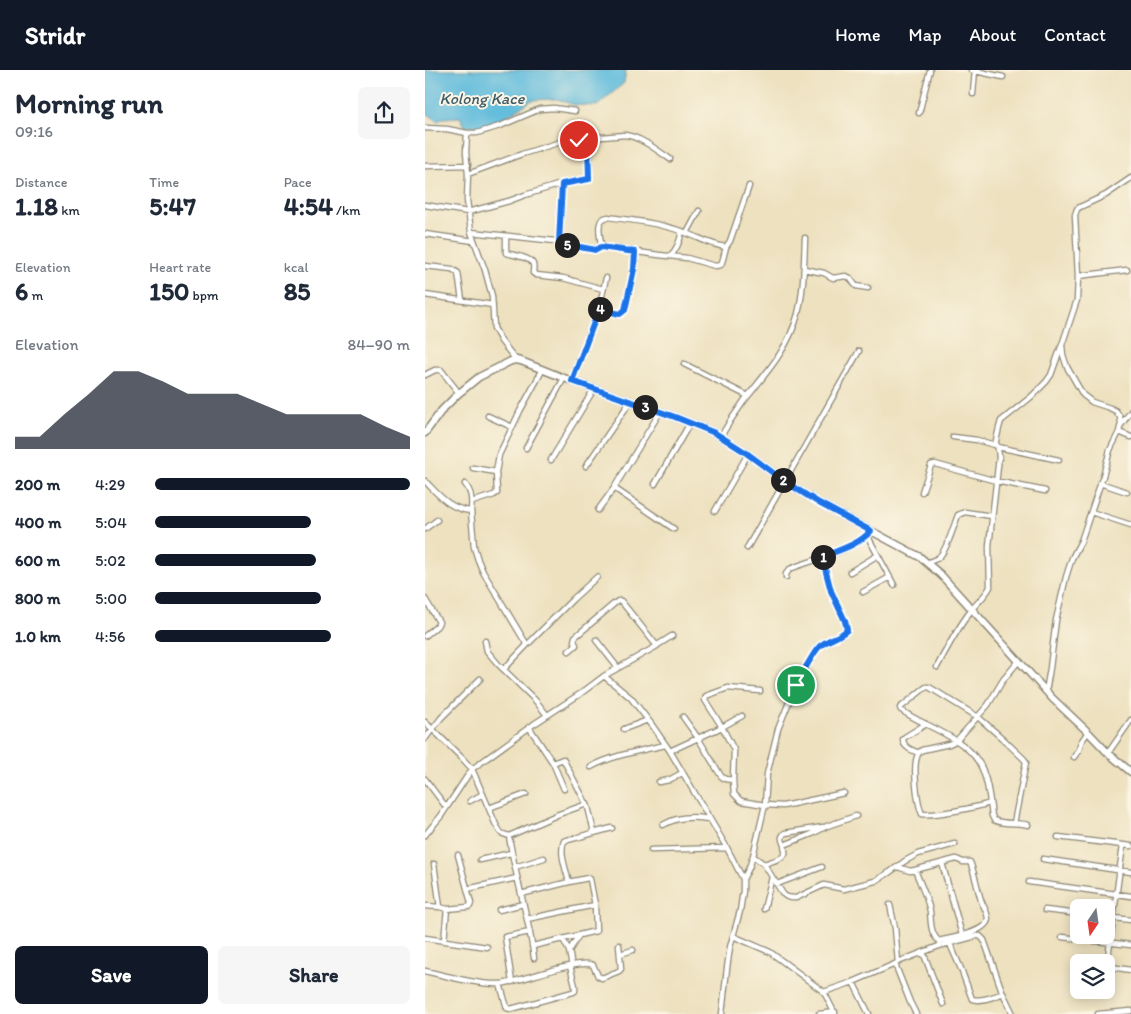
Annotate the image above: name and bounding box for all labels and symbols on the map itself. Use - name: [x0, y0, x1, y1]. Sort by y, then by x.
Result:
- water label: Kolong Kace: [440, 89, 526, 108]
- pin: [558, 119, 600, 161]
- pin: 5: [555, 232, 579, 258]
- pin: 4: [587, 296, 613, 322]
- pin: 3: [633, 394, 657, 420]
- pin: 2: [771, 468, 795, 492]
- pin: 1: [811, 544, 835, 570]
- pin: [775, 664, 817, 706]
- north arrow: [1070, 899, 1115, 944]

